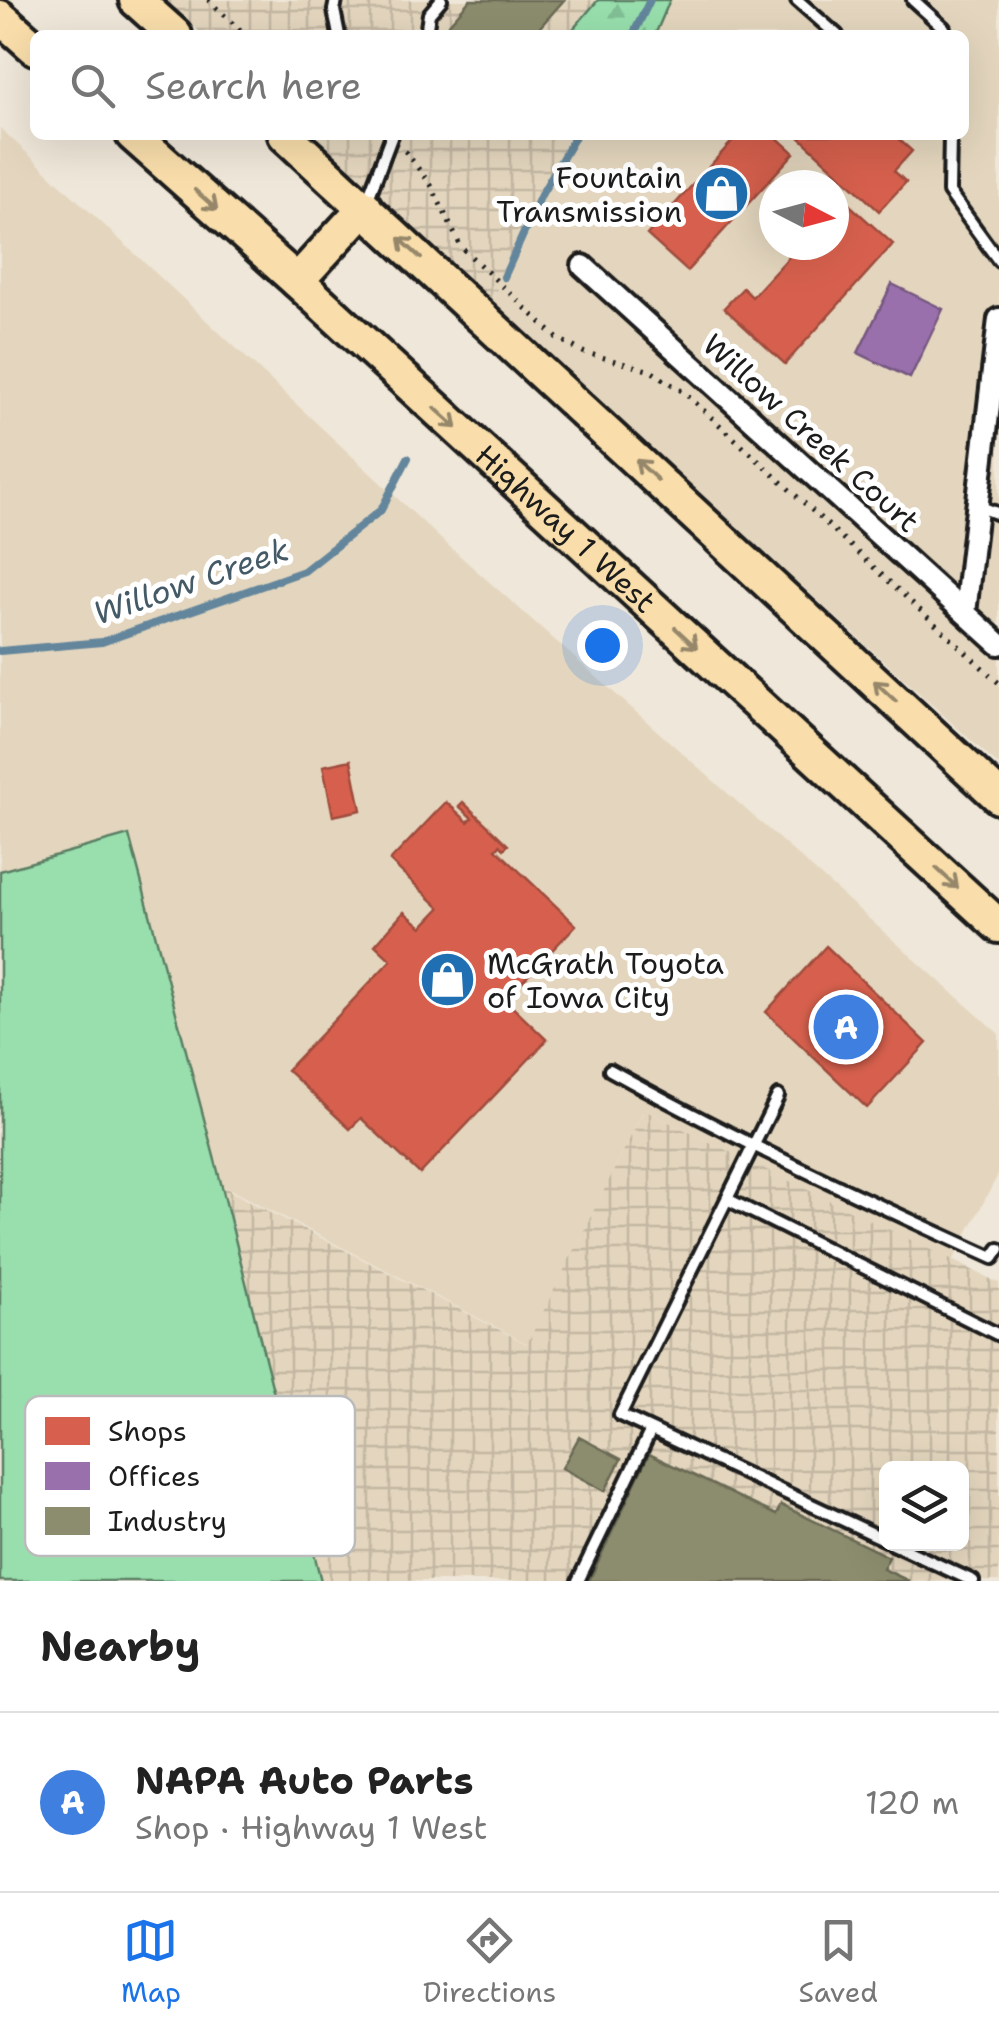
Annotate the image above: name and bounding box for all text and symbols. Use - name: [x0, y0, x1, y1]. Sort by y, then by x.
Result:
- search box: [30, 30, 969, 140]
- icon: search: [65, 58, 120, 113]
- text: Search here: [145, 60, 362, 111]
- place label: Fountain Transmission: [496, 157, 682, 232]
- shop icon: Fountain Transmission: [691, 164, 751, 224]
- north arrow: [759, 170, 849, 260]
- one-way arrow: [193, 188, 218, 211]
- one-way arrow: [398, 236, 422, 260]
- street label: Willow Creek Court: [694, 325, 928, 541]
- one-way arrow: [433, 406, 458, 429]
- street label: Highway 1 West: [467, 435, 665, 622]
- one-way arrow: [635, 459, 660, 482]
- water label: Willow Creek: [87, 527, 295, 635]
- your location: [577, 620, 628, 671]
- one-way arrow: [673, 626, 698, 649]
- one-way arrow: [873, 680, 898, 703]
- one-way arrow: [934, 866, 959, 889]
- place label: McGrath Toyota of Iowa City: [487, 943, 724, 1018]
- shop icon: McGrath Toyota of Iowa City: [418, 950, 478, 1010]
- pin: A: [814, 990, 878, 1064]
- legend: [25, 1396, 355, 1556]
- text: Shops: [108, 1412, 187, 1450]
- text: Offices: [108, 1457, 200, 1495]
- map controls: [879, 1461, 969, 1551]
- button: layers: [879, 1461, 969, 1551]
- text: Industry: [108, 1502, 227, 1540]
- text: Nearby: [40, 1618, 200, 1674]
- text: NAPA Auto Parts: [135, 1755, 474, 1806]
- text: A: [60, 1781, 85, 1824]
- text: 120 m: [865, 1781, 959, 1824]
- text: Shop · Highway 1 West: [135, 1806, 487, 1849]
- tab: Map: [121, 1913, 181, 2011]
- tab: Directions: [423, 1913, 556, 2011]
- tab: Saved: [798, 1913, 878, 2011]

